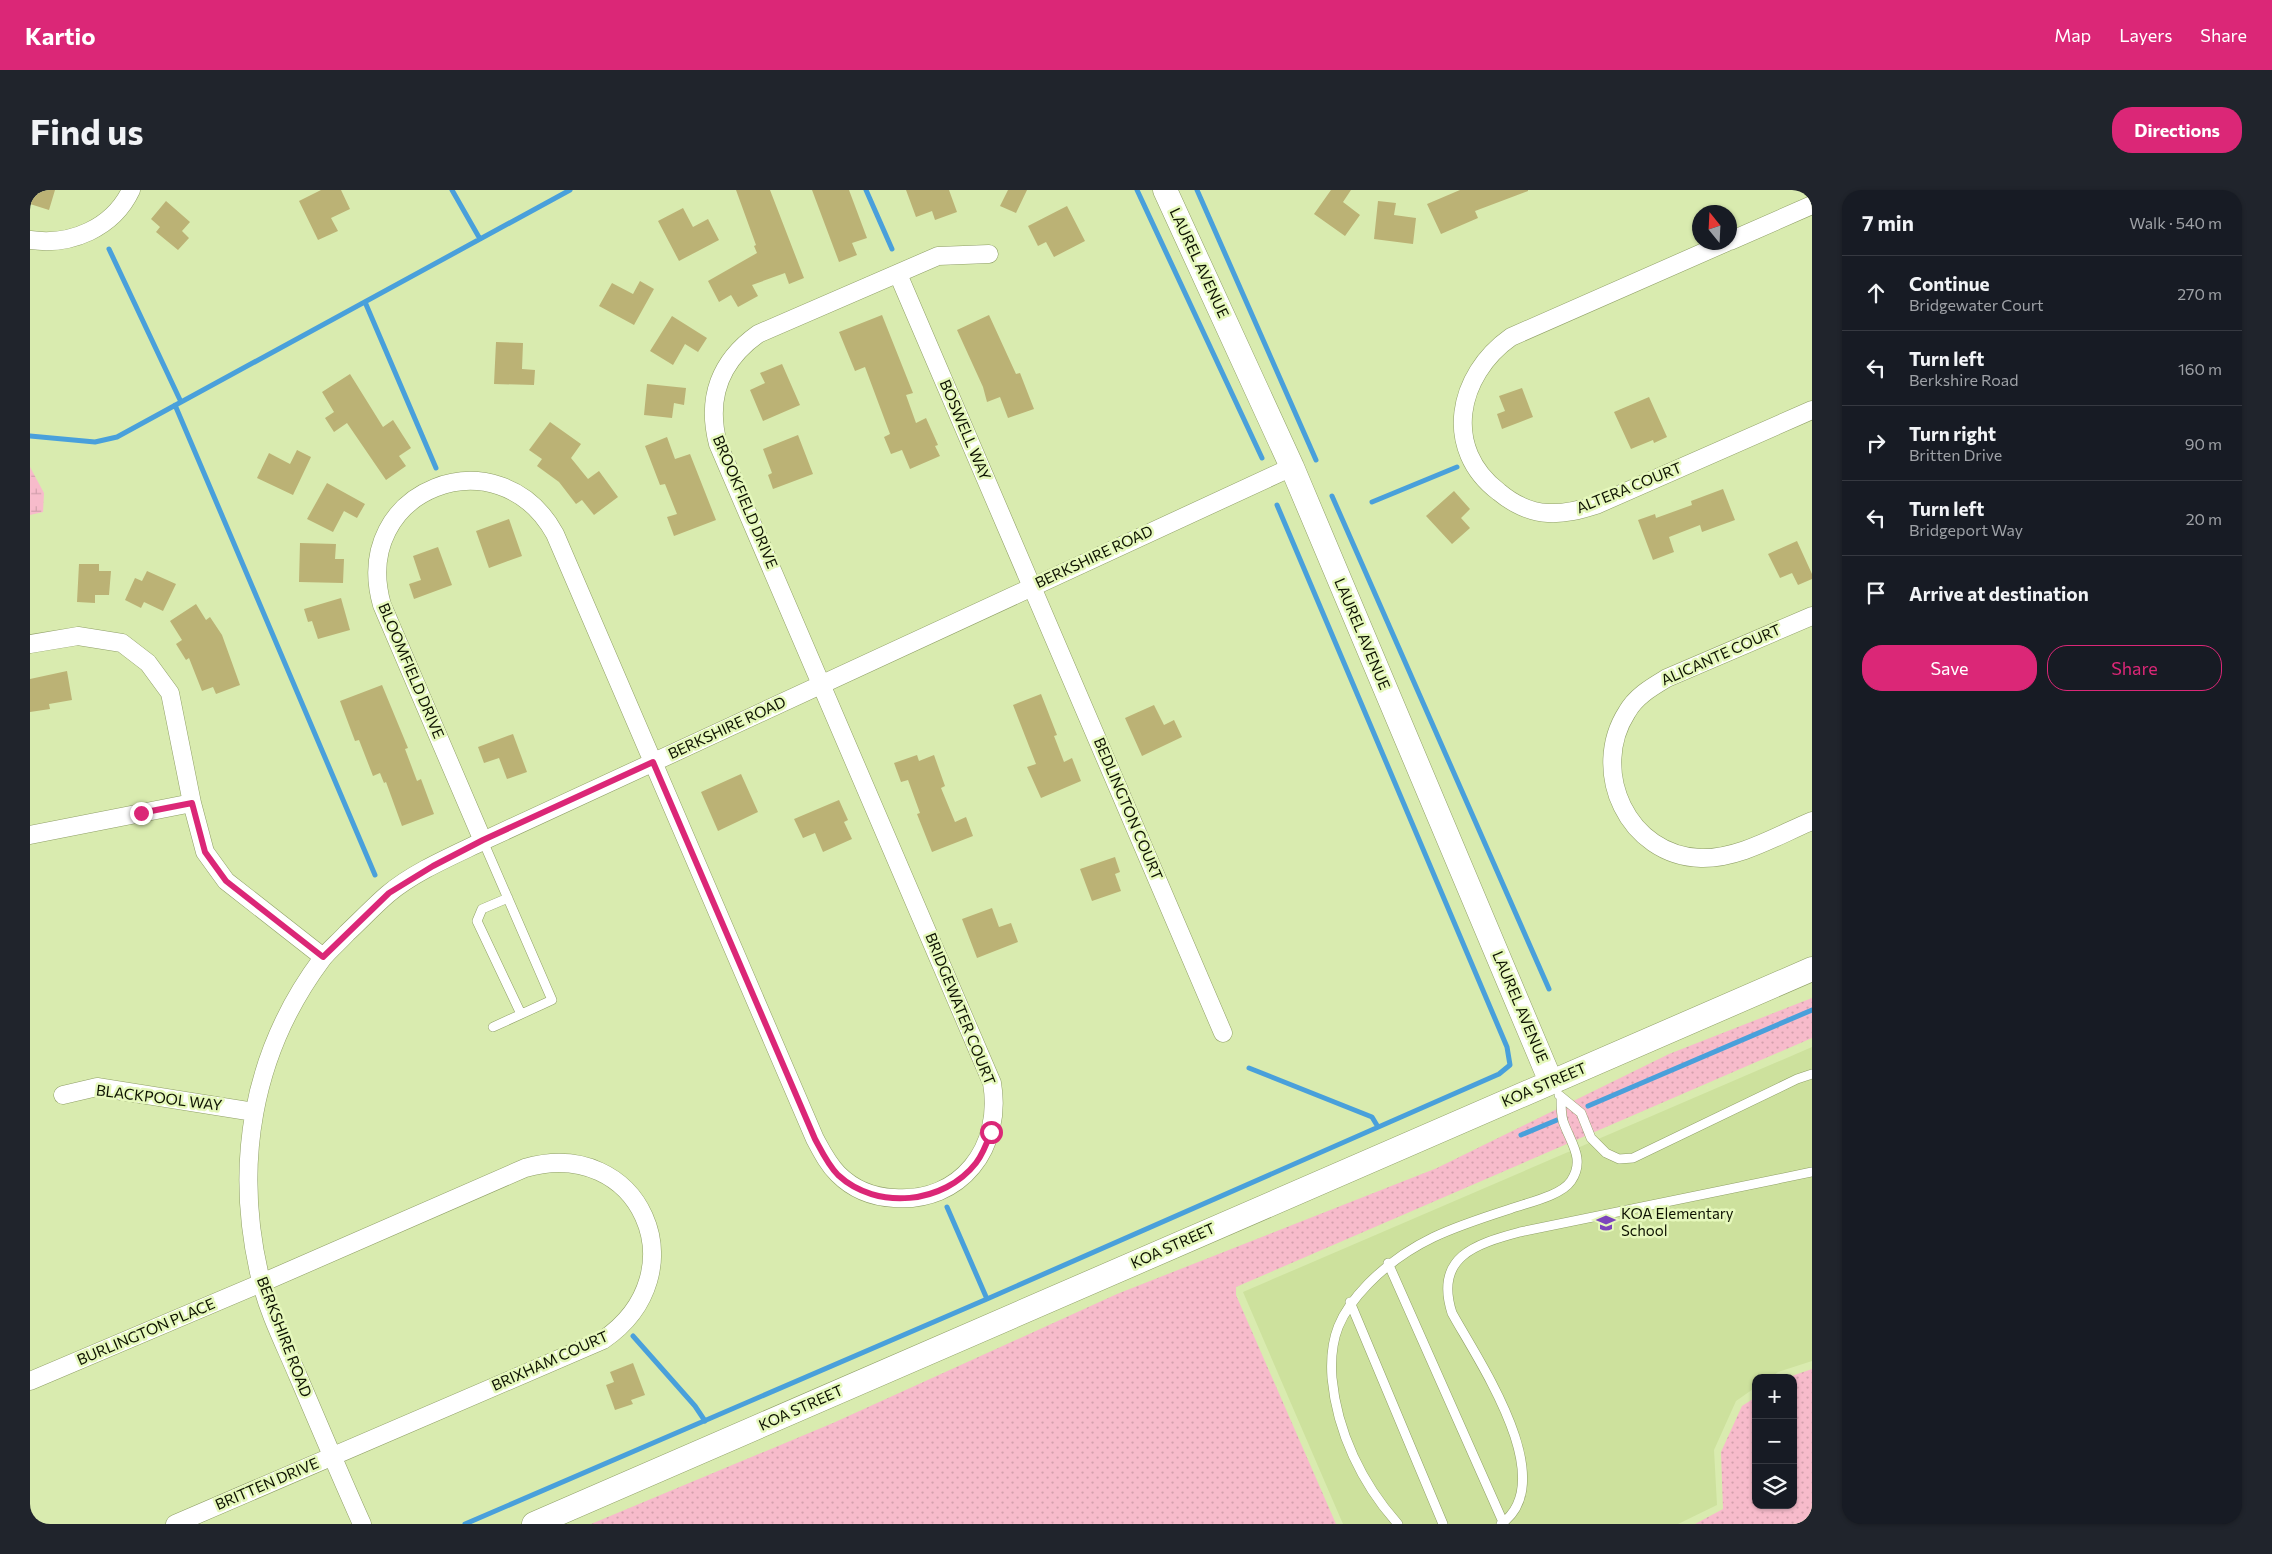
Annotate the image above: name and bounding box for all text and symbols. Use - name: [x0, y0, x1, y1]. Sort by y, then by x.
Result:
- text: Kartio: [25, 21, 95, 50]
- text: Map: [2054, 24, 2091, 46]
- text: Layers: [2119, 24, 2172, 46]
- text: Share: [2200, 24, 2247, 46]
- button: Directions: [2112, 107, 2242, 153]
- text: Find us: [30, 109, 144, 152]
- street label: LAUREL AVENUE: [1166, 205, 1233, 321]
- north arrow: [1692, 205, 1737, 250]
- text: 7 min: [1862, 210, 1914, 235]
- text: Walk · 540 m: [2129, 213, 2222, 232]
- text: Continue: [1909, 272, 1989, 295]
- icon: ahead: [1862, 279, 1890, 307]
- text: 270 m: [2177, 284, 2222, 303]
- text: Bridgewater Court: [1909, 295, 2044, 314]
- text: Turn left: [1909, 347, 1984, 370]
- icon: left: [1862, 354, 1890, 382]
- text: 160 m: [2178, 359, 2222, 378]
- text: Berkshire Road: [1909, 370, 2018, 389]
- street label: BOSWELL WAY: [937, 377, 995, 483]
- text: Turn right: [1909, 422, 1996, 445]
- icon: right: [1862, 429, 1890, 457]
- street label: BROOKFIELD DRIVE: [710, 432, 782, 571]
- text: 90 m: [2185, 434, 2222, 453]
- text: Britten Drive: [1909, 445, 2002, 464]
- street label: ALTERA COURT: [1573, 458, 1684, 516]
- text: Turn left: [1909, 497, 1984, 520]
- icon: left: [1862, 504, 1890, 532]
- text: 20 m: [2186, 509, 2222, 528]
- text: Bridgeport Way: [1909, 520, 2023, 539]
- street label: BERKSHIRE ROAD: [1032, 521, 1155, 591]
- street label: LAUREL AVENUE: [1331, 575, 1395, 692]
- icon: arrive: [1862, 579, 1890, 607]
- text: Arrive at destination: [1909, 582, 2089, 605]
- street label: BLOOMFIELD DRIVE: [375, 600, 449, 741]
- street label: ALICANTE COURT: [1658, 619, 1784, 689]
- button: Save: [1862, 645, 2037, 691]
- button: Share: [2047, 645, 2222, 691]
- street label: BERKSHIRE ROAD: [665, 692, 788, 762]
- street label: BEDLINGTON COURT: [1091, 735, 1167, 883]
- route end: [130, 802, 153, 825]
- street label: BRIDGEWATER COURT: [922, 930, 1000, 1088]
- street label: LAUREL AVENUE: [1489, 948, 1553, 1065]
- street label: KOA STREET: [1499, 1058, 1589, 1110]
- street label: BLACKPOOL WAY: [95, 1080, 223, 1114]
- route start: [980, 1121, 1003, 1144]
- place label: KOA Elementary School: [1621, 1204, 1734, 1239]
- school or university icon: KOA Elementary School: [1595, 1212, 1617, 1234]
- street label: KOA STREET: [1128, 1218, 1218, 1272]
- street label: BERKSHIRE ROAD: [254, 1274, 316, 1400]
- street label: BURLINGTON PLACE: [74, 1294, 217, 1368]
- street label: BRIXHAM COURT: [488, 1326, 611, 1394]
- map controls: [1752, 1374, 1797, 1509]
- button: +: [1752, 1374, 1797, 1419]
- street label: KOA STREET: [756, 1380, 846, 1434]
- button: −: [1752, 1419, 1797, 1464]
- street label: BRITTEN DRIVE: [212, 1453, 321, 1513]
- button: layers: [1752, 1464, 1797, 1509]

